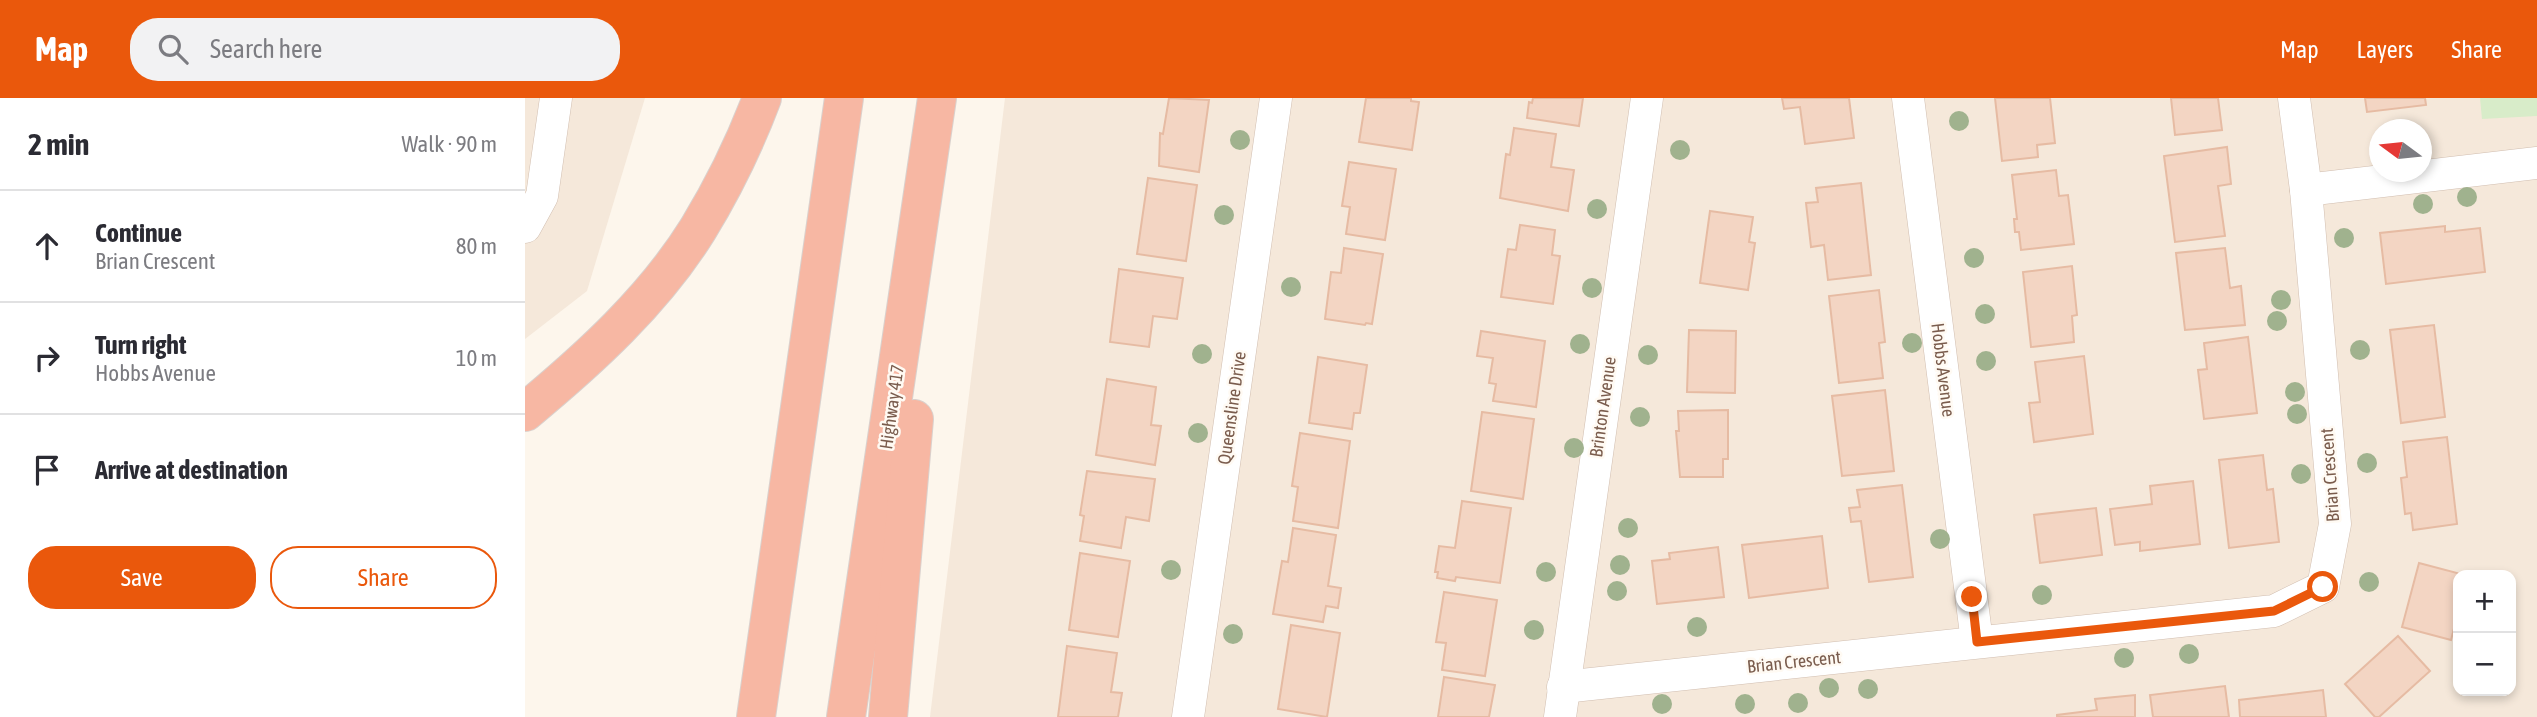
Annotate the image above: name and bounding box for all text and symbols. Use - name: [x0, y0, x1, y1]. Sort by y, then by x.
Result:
- search box: [130, 18, 620, 81]
- text: Map: [35, 30, 88, 68]
- icon: search: [154, 30, 192, 68]
- text: Search here: [210, 34, 322, 64]
- text: Map: [2280, 36, 2319, 63]
- text: Layers: [2357, 36, 2413, 63]
- text: Share: [2451, 36, 2502, 63]
- north arrow: [2369, 119, 2432, 182]
- text: 2 min: [28, 127, 89, 161]
- text: Walk · 90 m: [402, 131, 497, 157]
- text: Continue: [95, 218, 182, 248]
- icon: ahead: [28, 227, 66, 265]
- text: 80 m: [456, 233, 497, 259]
- text: Brian Crescent: [95, 248, 215, 274]
- street label: Hobbs Avenue: [1927, 322, 1960, 418]
- text: Turn right: [95, 330, 186, 360]
- icon: right: [28, 339, 66, 377]
- text: 10 m: [456, 345, 497, 371]
- street label: Queensline Drive: [1213, 350, 1250, 466]
- street label: Brinton Avenue: [1585, 355, 1620, 459]
- text: Hobbs Avenue: [95, 360, 216, 386]
- street label: Highway 417: [875, 363, 908, 451]
- street label: Brian Crescent: [2316, 427, 2343, 523]
- icon: arrive: [28, 451, 66, 489]
- text: Arrive at destination: [95, 455, 288, 485]
- button: Save: [28, 546, 256, 609]
- button: Share: [270, 546, 497, 609]
- map controls: [2453, 570, 2516, 696]
- button: +: [2453, 570, 2516, 633]
- route start: [2307, 571, 2338, 602]
- route end: [1956, 581, 1987, 612]
- button: −: [2453, 633, 2516, 696]
- street label: Brian Crescent: [1746, 646, 1842, 677]

